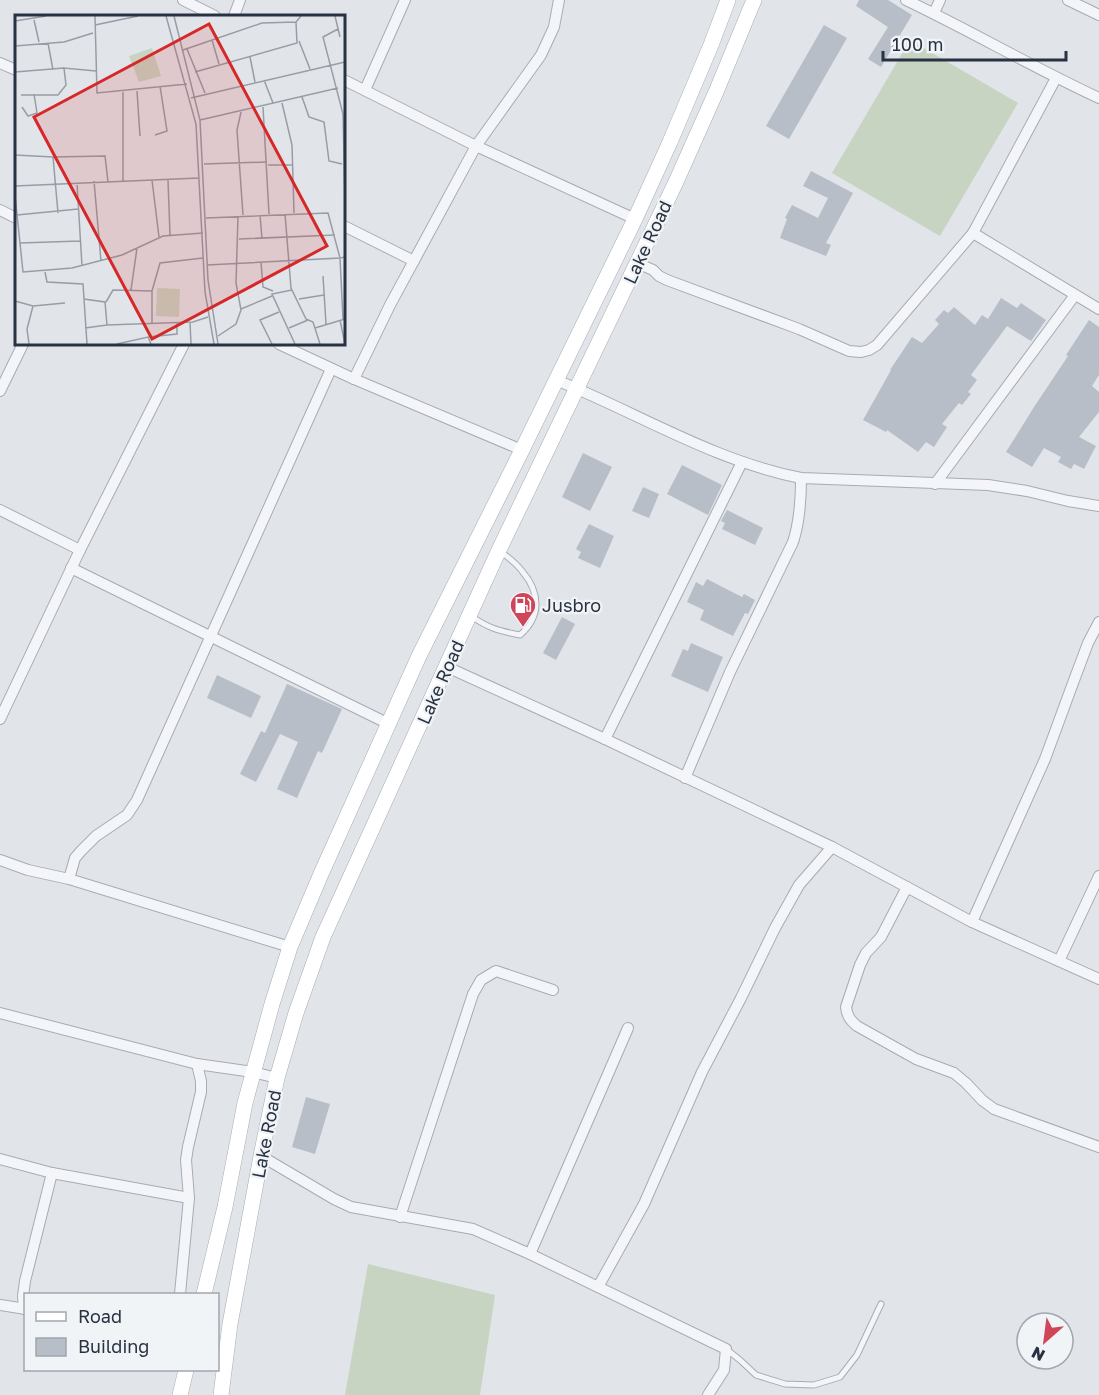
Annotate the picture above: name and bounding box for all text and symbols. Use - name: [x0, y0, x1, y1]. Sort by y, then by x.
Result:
- inset map: [15, 15, 345, 345]
- scale bar: [883, 24, 1066, 62]
- text: 100 m: [892, 33, 943, 55]
- street label: Lake Road: [618, 197, 676, 287]
- fuel station icon: Jusbro: [508, 590, 538, 628]
- place label: Jusbro: [542, 594, 601, 616]
- street label: Lake Road: [412, 637, 468, 727]
- street label: Lake Road: [247, 1088, 285, 1180]
- legend: [24, 1293, 219, 1371]
- text: Road: [78, 1305, 122, 1327]
- north arrow: [1015, 1311, 1075, 1371]
- text: Building: [78, 1335, 149, 1357]
- text: N: [1028, 1343, 1048, 1366]

